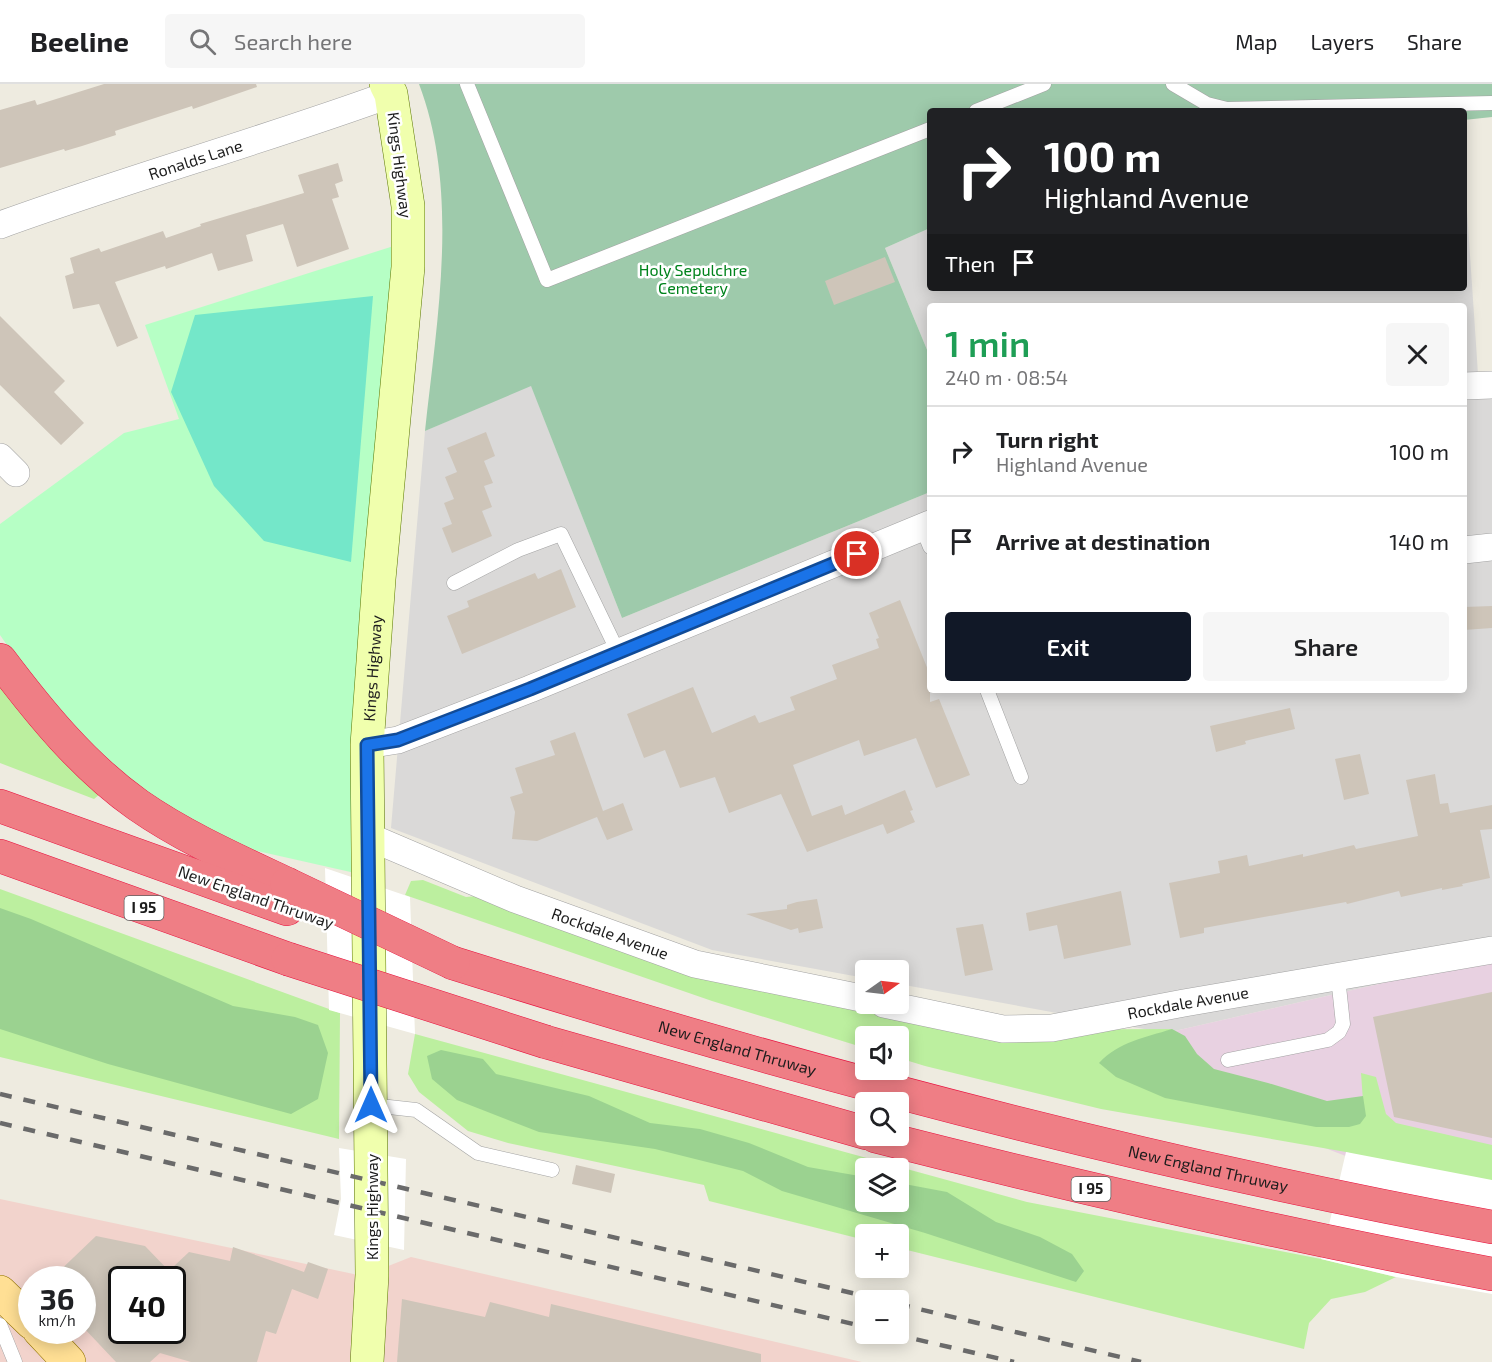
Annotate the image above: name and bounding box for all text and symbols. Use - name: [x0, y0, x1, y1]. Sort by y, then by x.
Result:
- search box: [165, 14, 585, 68]
- text: Beeline: [30, 24, 129, 58]
- icon: search: [186, 25, 219, 58]
- text: Search here: [234, 28, 352, 54]
- text: Map: [1235, 29, 1277, 54]
- text: Layers: [1310, 29, 1374, 54]
- text: Share: [1407, 29, 1462, 54]
- street label: Kings Highway: [385, 111, 416, 220]
- text: 100 m: [1044, 130, 1161, 180]
- icon: right: [945, 132, 1023, 210]
- street label: Ronalds Lane: [146, 135, 245, 183]
- text: Highland Avenue: [1044, 181, 1249, 213]
- icon: arrive: [1007, 246, 1040, 279]
- text: Then: [945, 250, 995, 276]
- park label: Holy Sepulchre Cemetery: [639, 260, 747, 297]
- text: 1 min: [945, 321, 1030, 364]
- button: close: [1386, 323, 1449, 386]
- text: 240 m · 08:54: [945, 365, 1068, 389]
- text: Turn right: [996, 426, 1098, 452]
- icon: right: [945, 435, 978, 468]
- text: 100 m: [1390, 438, 1449, 464]
- text: Highland Avenue: [996, 452, 1148, 476]
- icon: arrive: [945, 525, 978, 558]
- pin: [831, 528, 882, 579]
- text: Arrive at destination: [996, 528, 1210, 554]
- text: 140 m: [1389, 528, 1449, 554]
- icon: arrive: [840, 537, 873, 570]
- button: Exit: [945, 612, 1191, 681]
- button: Share: [1203, 612, 1449, 681]
- street label: Kings Highway: [359, 614, 385, 722]
- street label: New England Thruway: [176, 861, 337, 932]
- road number: I 95: [124, 896, 164, 920]
- street label: Rockdale Avenue: [549, 903, 671, 963]
- north arrow: [855, 960, 909, 1014]
- map controls: [855, 960, 909, 1344]
- street label: Rockdale Avenue: [1126, 982, 1250, 1023]
- street label: New England Thruway: [657, 1016, 819, 1079]
- button: sound: [855, 1026, 909, 1080]
- position arrow: [339, 1073, 403, 1137]
- button: search: [855, 1092, 909, 1146]
- street label: New England Thruway: [1127, 1141, 1291, 1195]
- street label: Kings Highway: [362, 1153, 381, 1260]
- button: layers: [855, 1158, 909, 1212]
- road number: I 95: [1072, 1177, 1110, 1201]
- button: +: [855, 1224, 909, 1278]
- speed limit sign: 40: [108, 1266, 186, 1344]
- text: 36: [40, 1280, 74, 1316]
- button: −: [855, 1290, 909, 1344]
- text: km/h: [38, 1311, 76, 1329]

